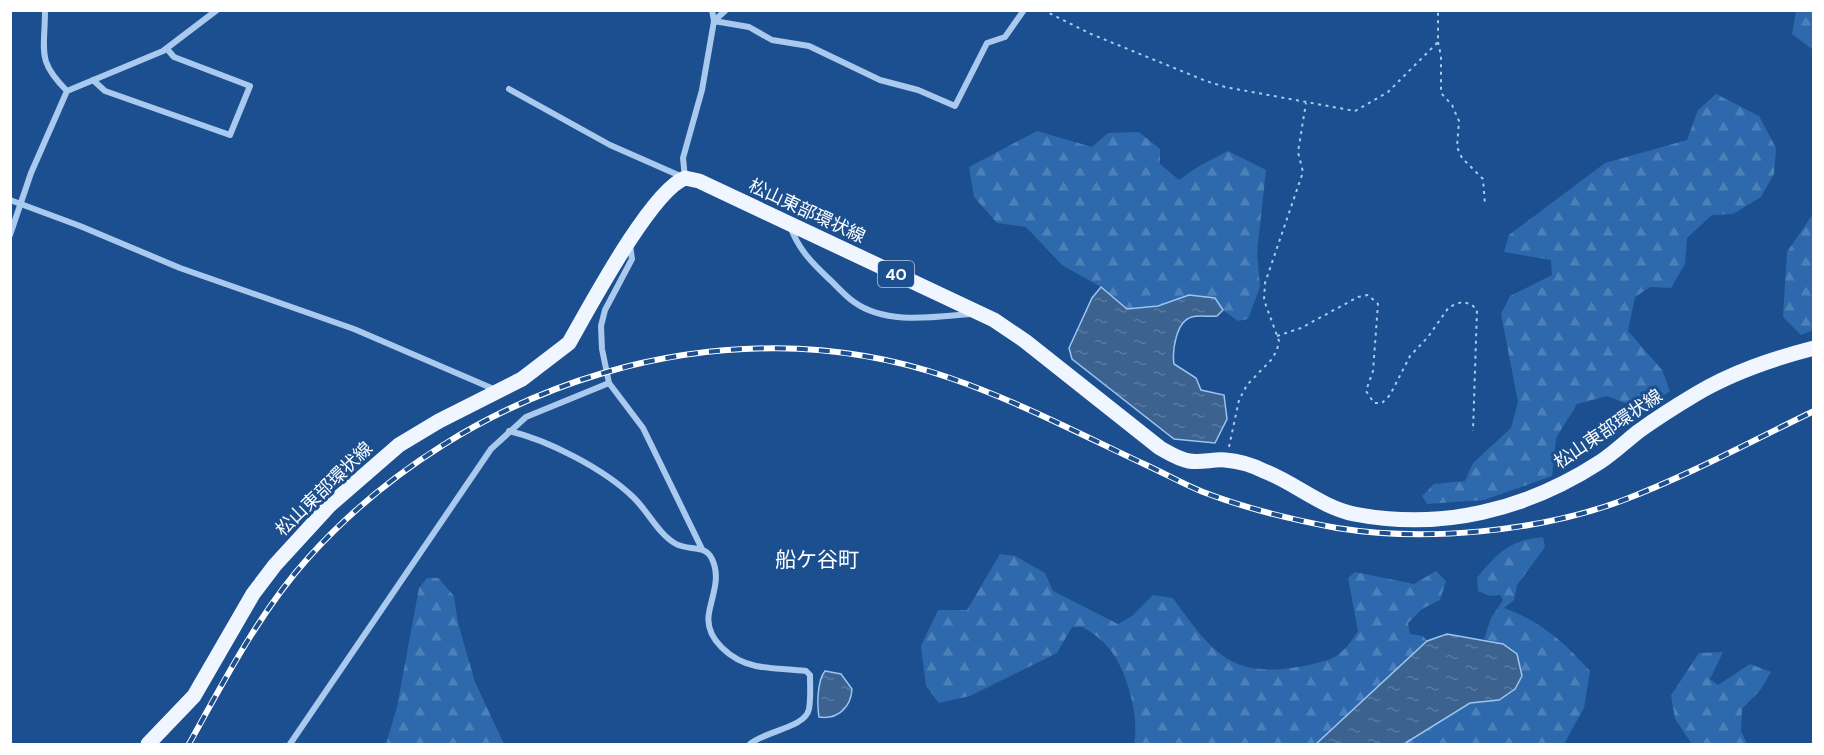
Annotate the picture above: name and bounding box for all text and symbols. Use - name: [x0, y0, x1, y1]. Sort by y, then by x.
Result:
- street label: 松山東部環状線: [745, 173, 869, 249]
- road number: 40: [878, 261, 914, 287]
- street label: 松山東部環状線: [1549, 384, 1667, 474]
- street label: 松山東部環状線: [270, 437, 378, 541]
- district label: 船ケ谷町: [775, 546, 859, 574]

